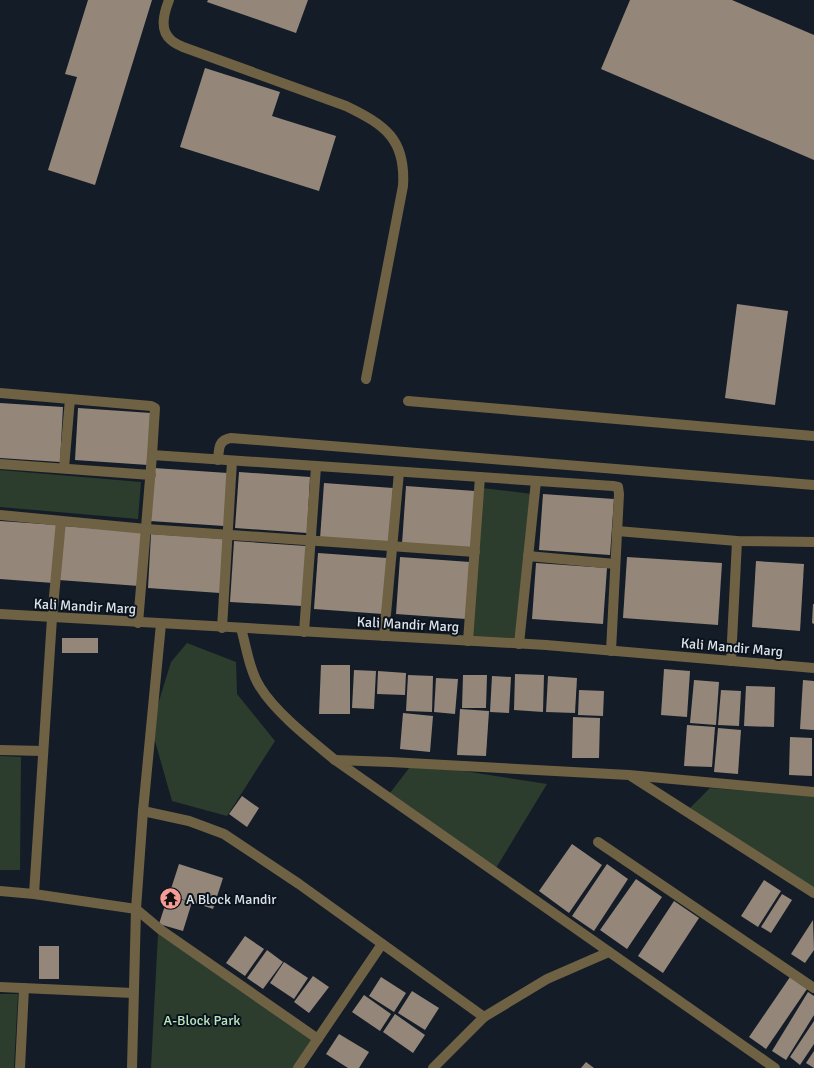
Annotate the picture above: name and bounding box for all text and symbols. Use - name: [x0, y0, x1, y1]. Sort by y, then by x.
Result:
- street label: Kali Mandir Marg: [33, 595, 137, 618]
- street label: Kali Mandir Marg: [356, 613, 460, 636]
- street label: Kali Mandir Marg: [680, 635, 784, 660]
- temple icon: A Block Mandir: [158, 886, 184, 912]
- place label: A Block Mandir: [186, 891, 277, 908]
- park label: A-Block Park: [164, 1012, 240, 1029]

